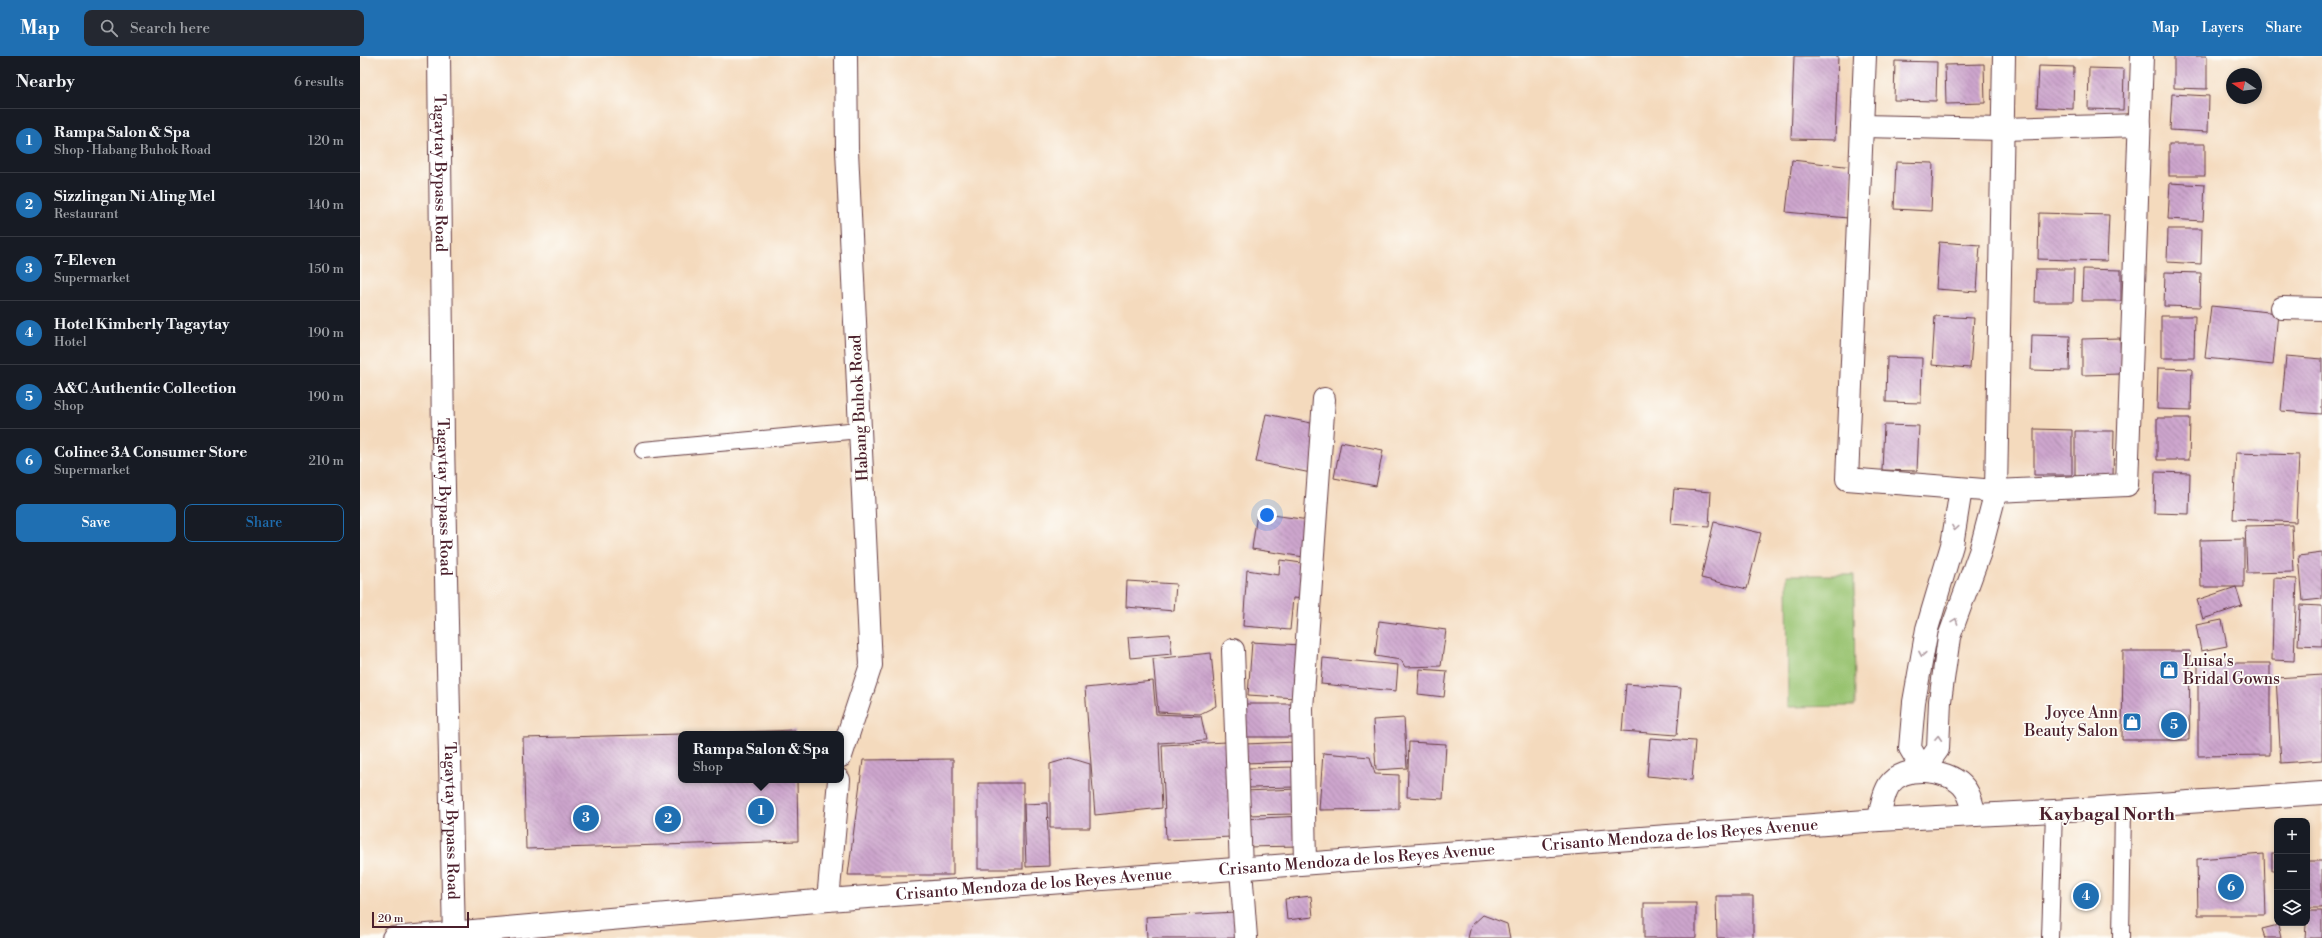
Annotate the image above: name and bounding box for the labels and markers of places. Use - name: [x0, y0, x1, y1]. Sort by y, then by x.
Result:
- place label: Luisa's Bridal Gowns: [2182, 651, 2280, 689]
- shop icon: Luisa's Bridal Gowns: [2158, 659, 2180, 681]
- place label: Joyce Ann Beauty Salon: [2023, 703, 2118, 741]
- pin: 5: [2161, 710, 2187, 740]
- shop icon: Joyce Ann Beauty Salon: [2121, 711, 2143, 733]
- pin: 1: [748, 796, 774, 826]
- pin: 3: [573, 803, 599, 833]
- pin: 2: [655, 804, 681, 834]
- pin: 6: [2218, 872, 2244, 902]
- pin: 4: [2073, 881, 2099, 911]

